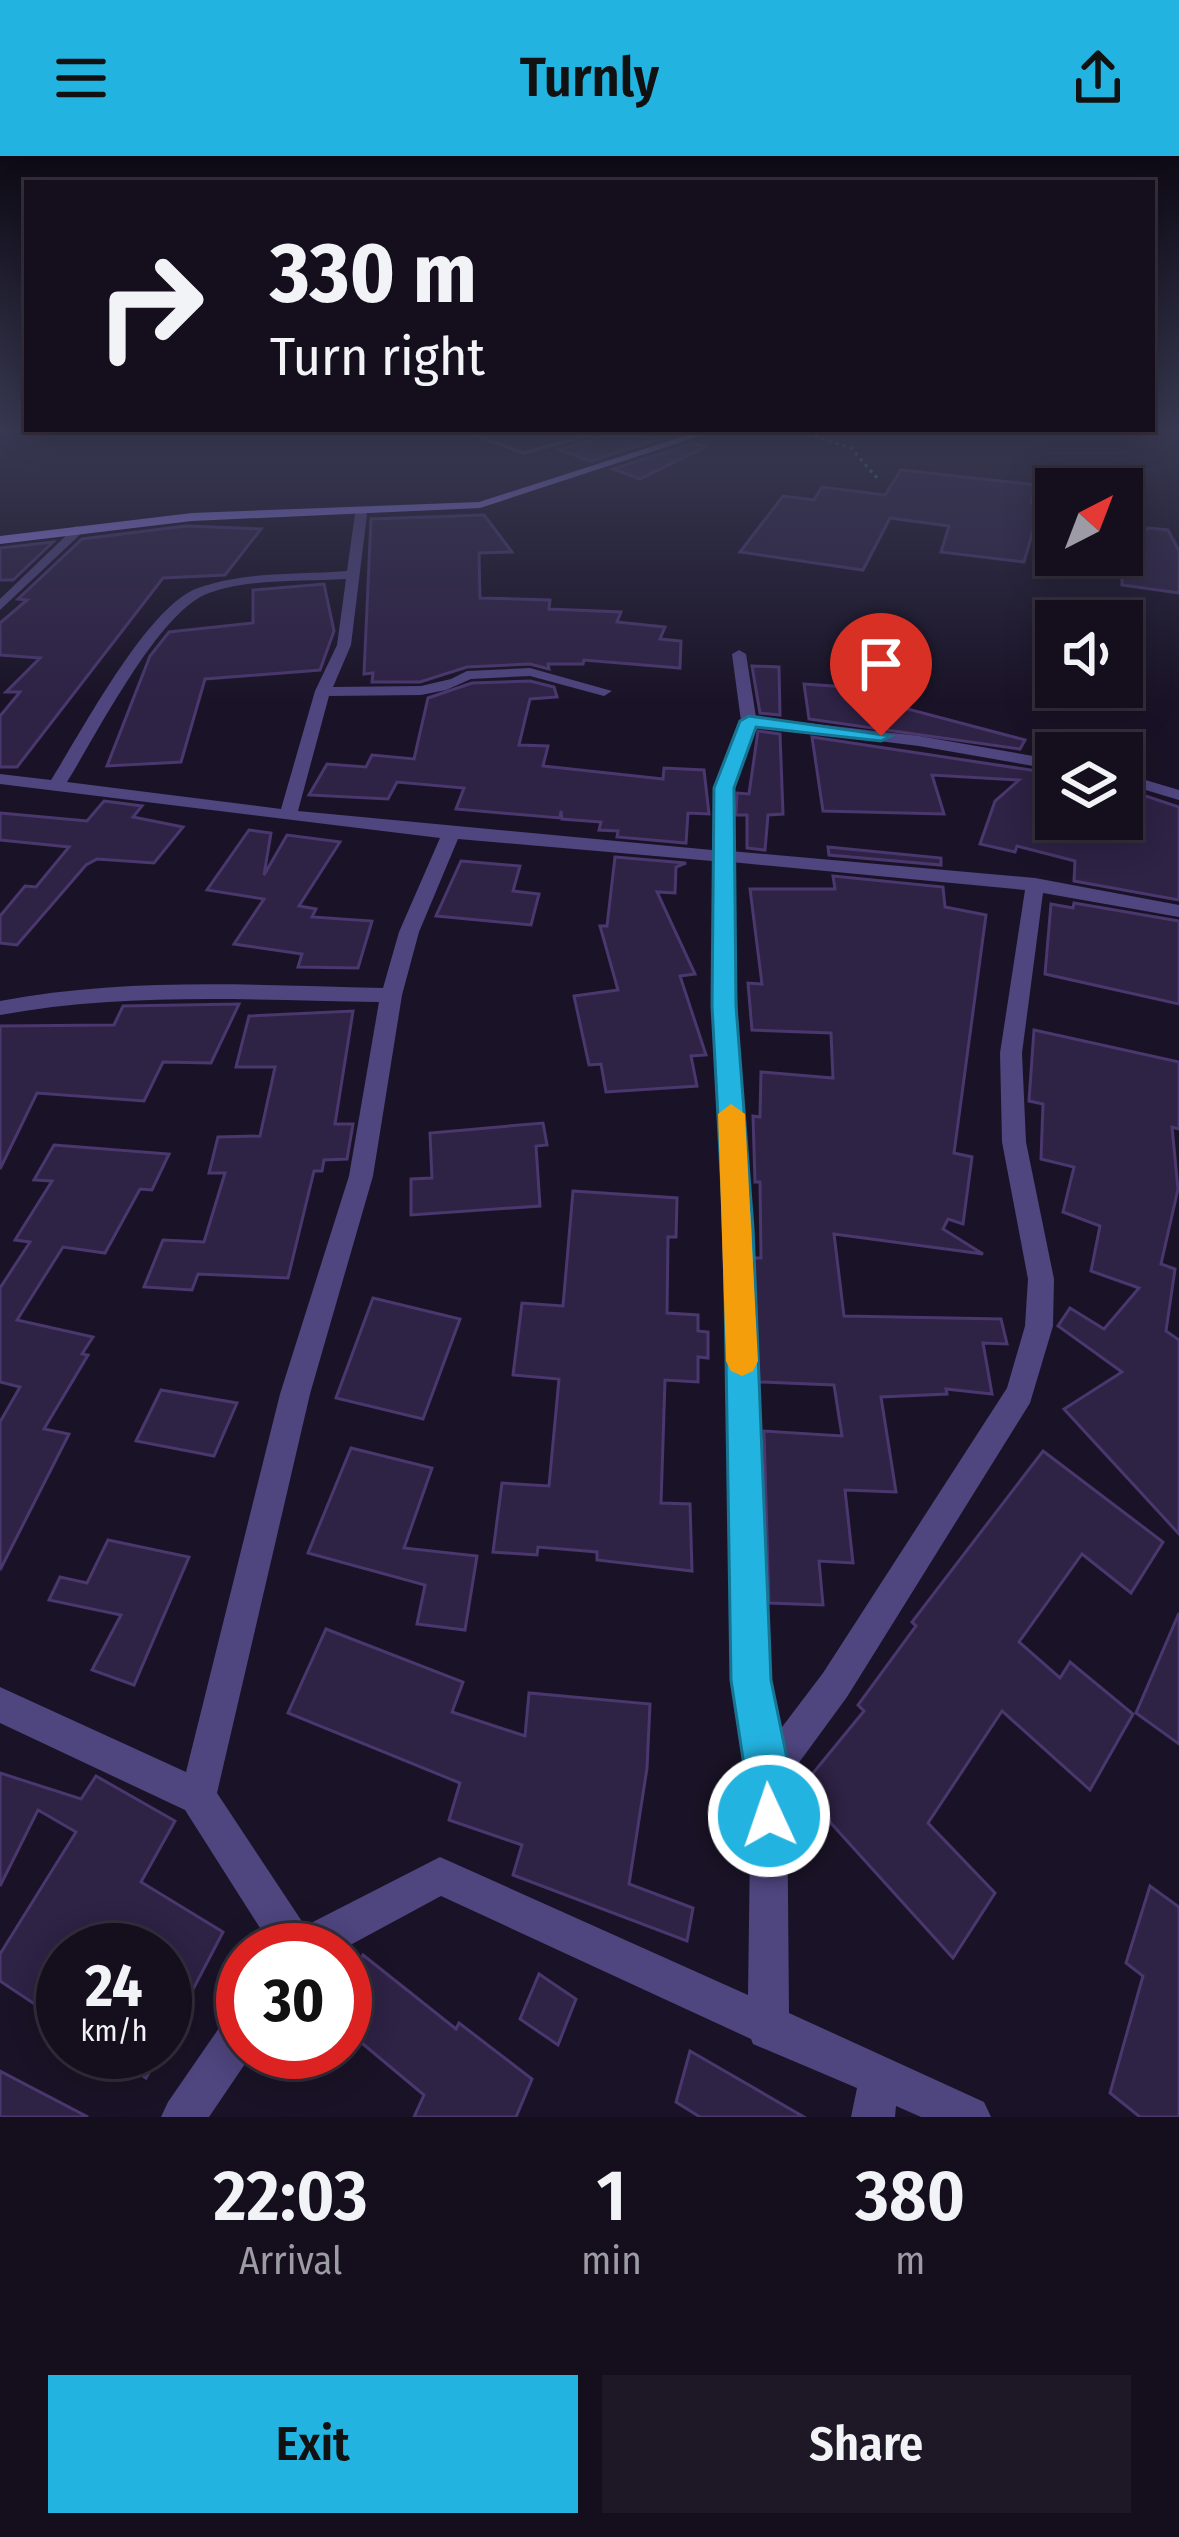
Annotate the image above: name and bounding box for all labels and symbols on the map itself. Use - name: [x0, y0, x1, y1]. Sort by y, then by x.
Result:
- north arrow: [1035, 468, 1143, 576]
- pin: [830, 613, 932, 736]
- position arrow: [706, 1753, 832, 1879]
- speed limit sign: 30: [216, 1923, 372, 2079]

